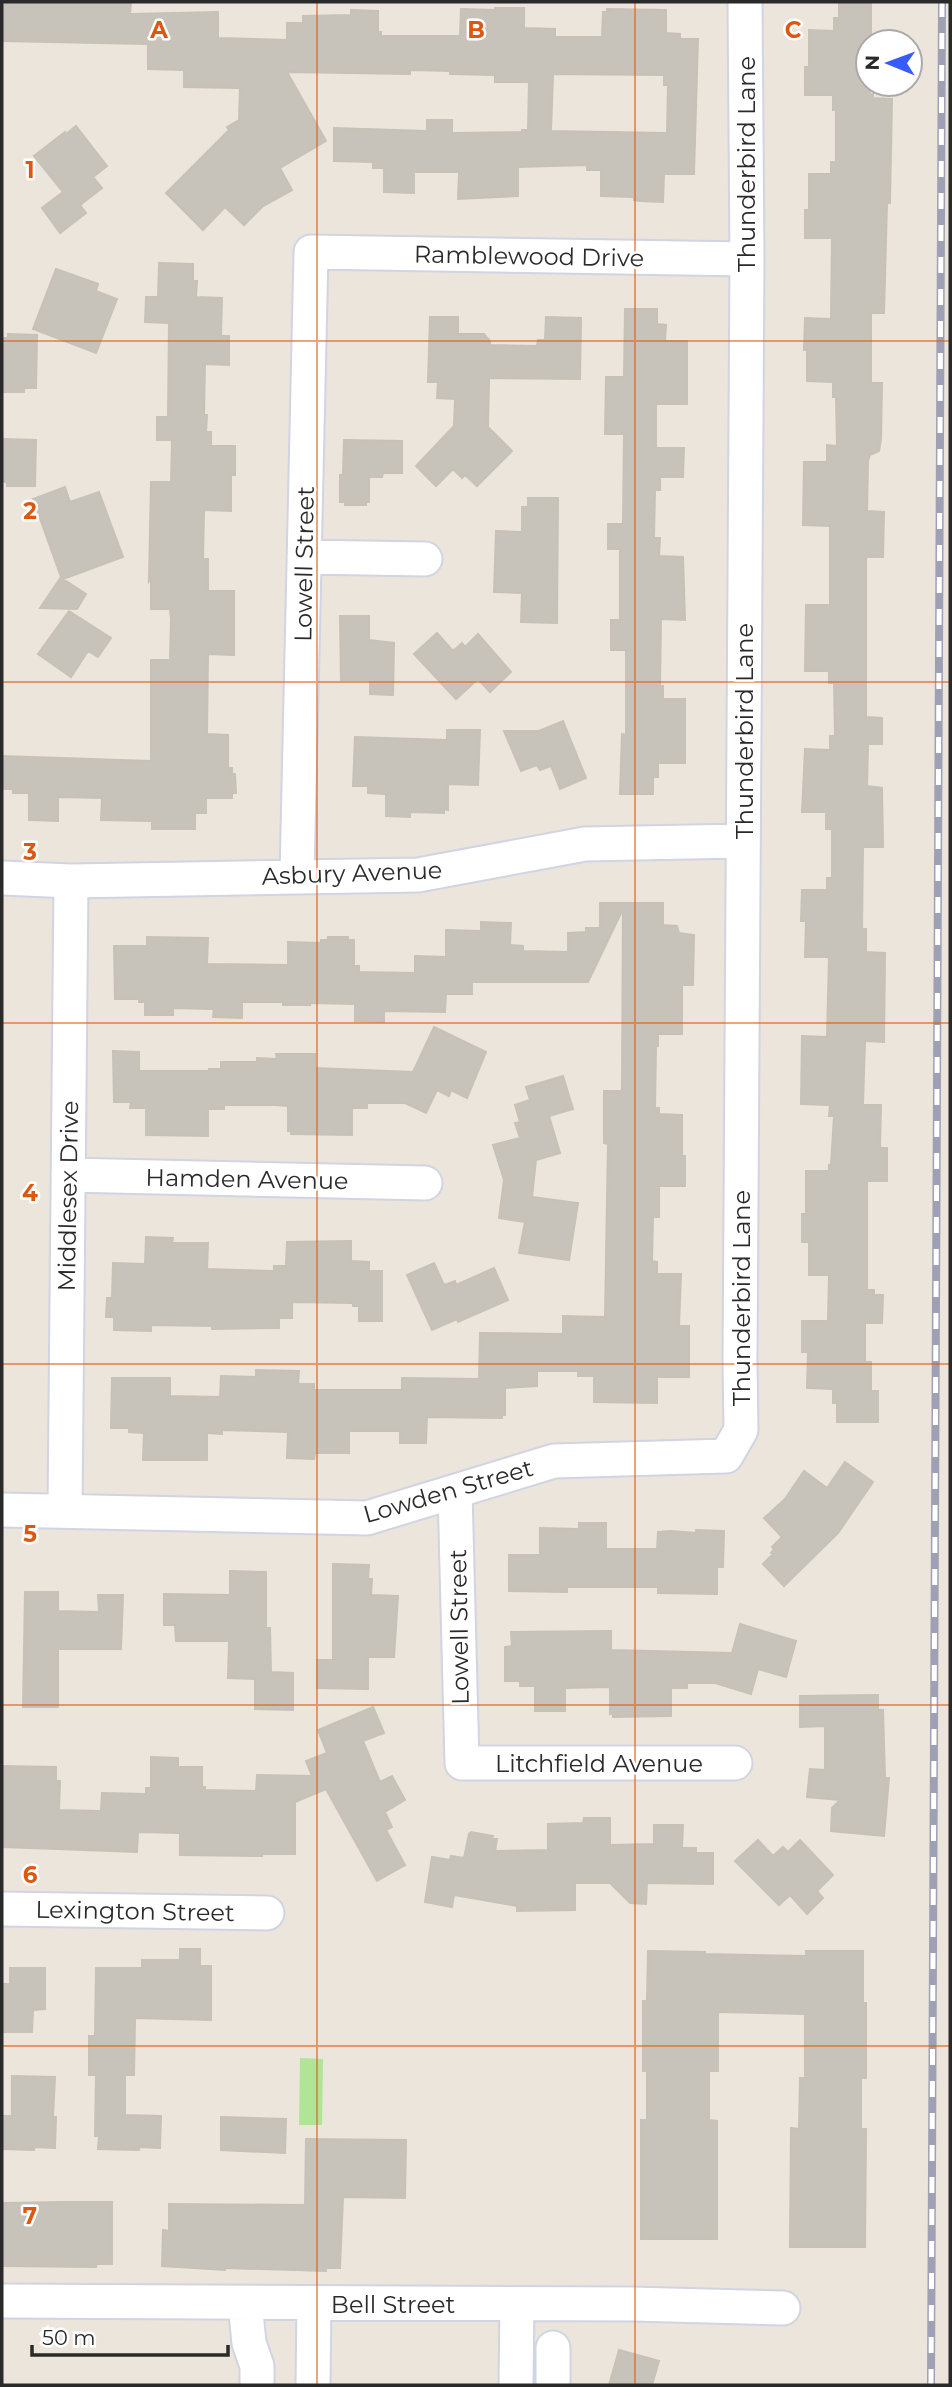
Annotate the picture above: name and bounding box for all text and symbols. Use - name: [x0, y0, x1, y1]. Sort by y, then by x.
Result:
- text: A: [149, 16, 168, 44]
- text: B: [467, 16, 485, 44]
- text: C: [785, 16, 802, 44]
- north arrow: [854, 28, 924, 98]
- text: N: [861, 55, 884, 71]
- street label: Thunderbird Lane: [732, 56, 761, 272]
- text: 1: [25, 156, 35, 184]
- street label: Ramblewood Drive: [414, 239, 644, 273]
- street label: Lowell Street: [288, 486, 320, 642]
- text: 2: [23, 497, 37, 525]
- street label: Thunderbird Lane: [730, 623, 759, 839]
- text: 3: [22, 838, 37, 866]
- street label: Asbury Avenue: [261, 855, 443, 891]
- street label: Middlesex Drive: [52, 1100, 84, 1292]
- street label: Hamden Avenue: [145, 1163, 349, 1195]
- text: 4: [22, 1179, 38, 1207]
- street label: Thunderbird Lane: [727, 1190, 756, 1406]
- street label: Lowden Street: [360, 1453, 536, 1529]
- text: 5: [23, 1520, 37, 1548]
- street label: Lowell Street: [443, 1549, 475, 1705]
- street label: Litchfield Avenue: [495, 1749, 703, 1778]
- text: 6: [23, 1861, 38, 1889]
- street label: Lexington Street: [35, 1895, 235, 1927]
- text: 7: [23, 2202, 37, 2230]
- street label: Bell Street: [331, 2290, 455, 2319]
- scale bar: [32, 2314, 228, 2358]
- text: 50 m: [42, 2325, 96, 2350]

